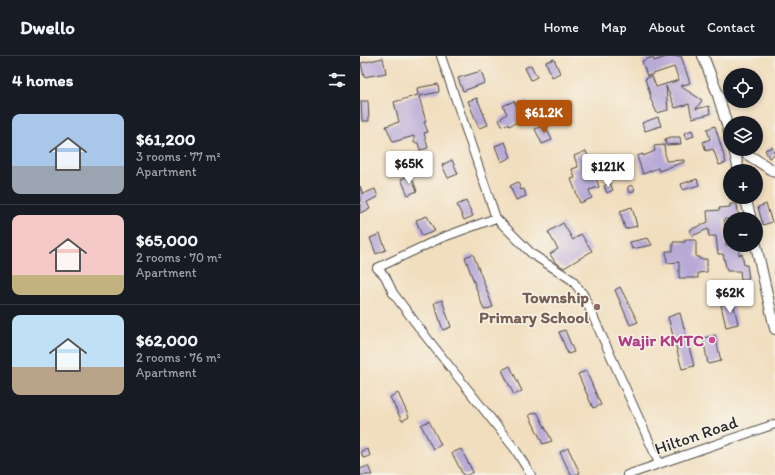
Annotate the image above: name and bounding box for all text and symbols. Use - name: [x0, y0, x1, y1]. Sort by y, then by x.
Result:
- text: Dwello: [20, 16, 75, 39]
- text: Home: [544, 19, 579, 36]
- text: Map: [601, 19, 627, 36]
- text: About: [649, 19, 685, 36]
- text: Contact: [707, 19, 755, 36]
- map controls: [723, 68, 763, 252]
- button: locate: [723, 68, 763, 108]
- icon: filters: [326, 69, 348, 91]
- text: 4 homes: [12, 70, 73, 90]
- pin: $61.2K: [511, 100, 577, 134]
- text: $61.2K: [525, 105, 563, 120]
- button: layers: [723, 116, 763, 156]
- text: $61,200: [136, 129, 195, 149]
- icon: home: [44, 130, 92, 178]
- text: 3 rooms · 77 m²: [136, 149, 221, 164]
- pin: $65K: [385, 151, 433, 185]
- pin: $121K: [580, 154, 636, 188]
- text: $65K: [395, 156, 423, 171]
- text: $121K: [591, 159, 625, 174]
- text: Apartment: [136, 164, 197, 179]
- button: +: [723, 164, 763, 204]
- button: −: [723, 212, 763, 252]
- text: $65,000: [136, 230, 198, 250]
- icon: home: [44, 231, 92, 279]
- text: 2 rooms · 70 m²: [136, 250, 222, 265]
- text: Apartment: [136, 265, 197, 280]
- pin: $62K: [706, 280, 754, 314]
- text: $62K: [716, 285, 744, 300]
- place label: Township Primary School: [479, 287, 590, 328]
- marker: Township Primary School: [592, 302, 602, 312]
- text: $62,000: [136, 330, 198, 350]
- place label: Wajir KMTC: [618, 330, 704, 351]
- icon: home: [44, 331, 92, 379]
- marker: Wajir KMTC: [707, 335, 717, 345]
- text: 2 rooms · 76 m²: [136, 350, 221, 365]
- text: Apartment: [136, 365, 197, 380]
- street label: Hilton Road: [652, 411, 741, 459]

